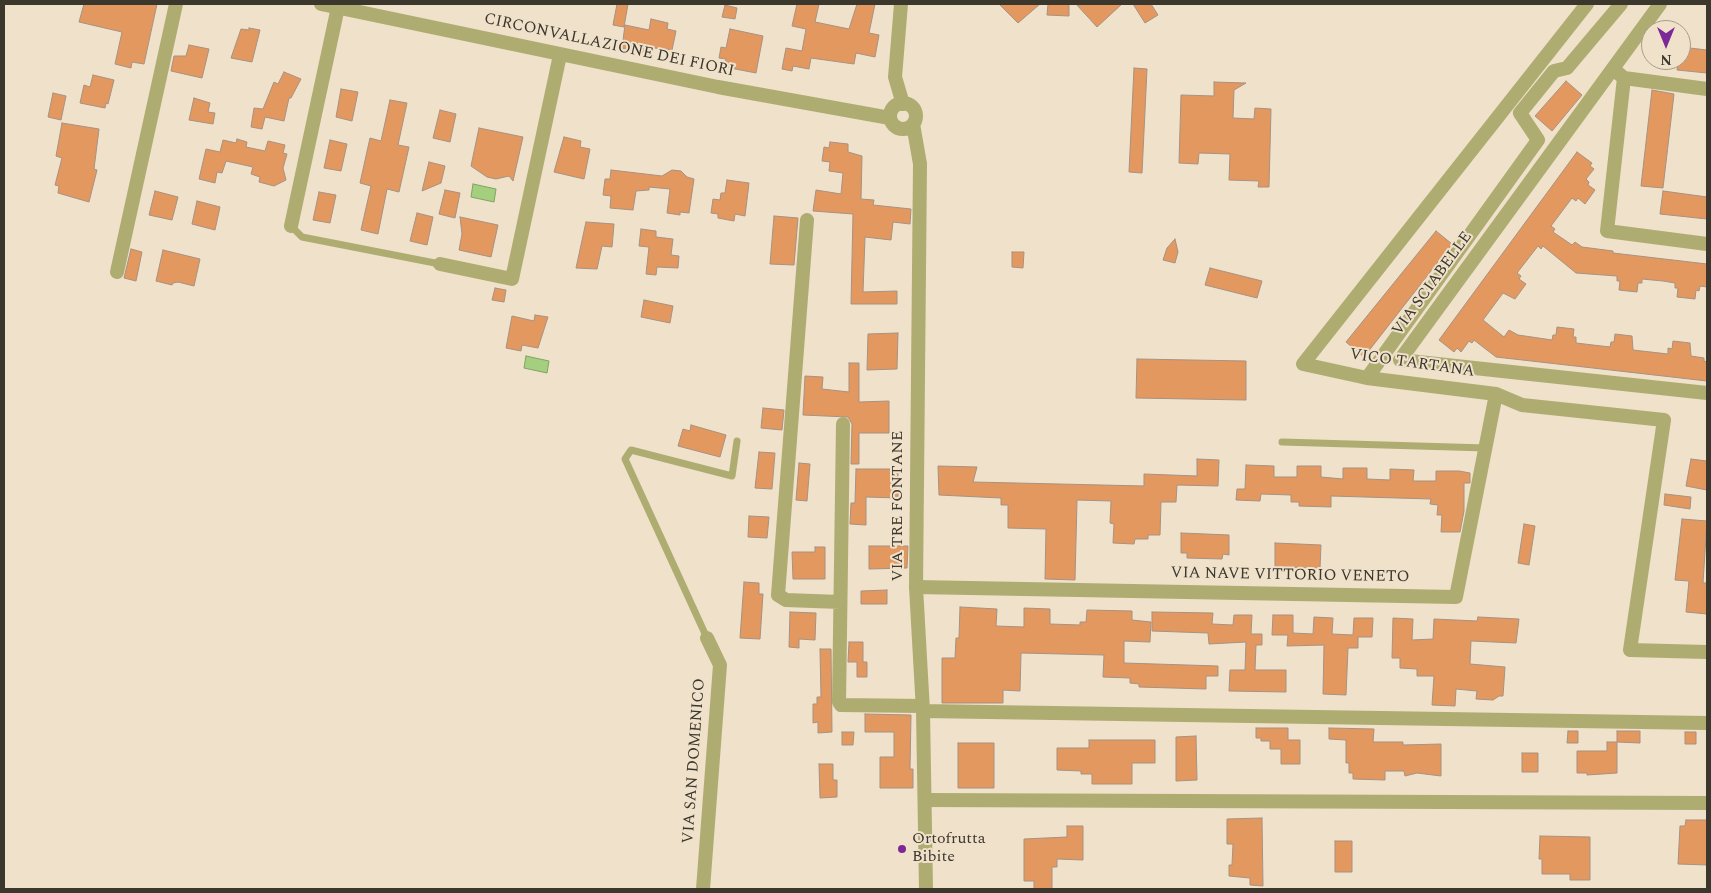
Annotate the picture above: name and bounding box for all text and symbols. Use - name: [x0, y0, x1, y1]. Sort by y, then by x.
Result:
- street label: CIRCONVALLAZIONE DEI FIORI: [482, 10, 736, 82]
- north arrow: [1641, 20, 1691, 70]
- text: N: [1660, 49, 1672, 70]
- street label: VIA SCIABELLE: [1389, 228, 1477, 340]
- street label: VICO TARTANA: [1348, 346, 1476, 382]
- street label: VIA TRE FONTANE: [889, 431, 909, 581]
- street label: VIA NAVE VITTORIO VENETO: [1170, 564, 1410, 588]
- street label: VIA SAN DOMENICO: [680, 678, 710, 844]
- place label: Ortofrutta Bibite: [912, 830, 986, 868]
- marker: Ortofrutta Bibite: [896, 843, 908, 855]

